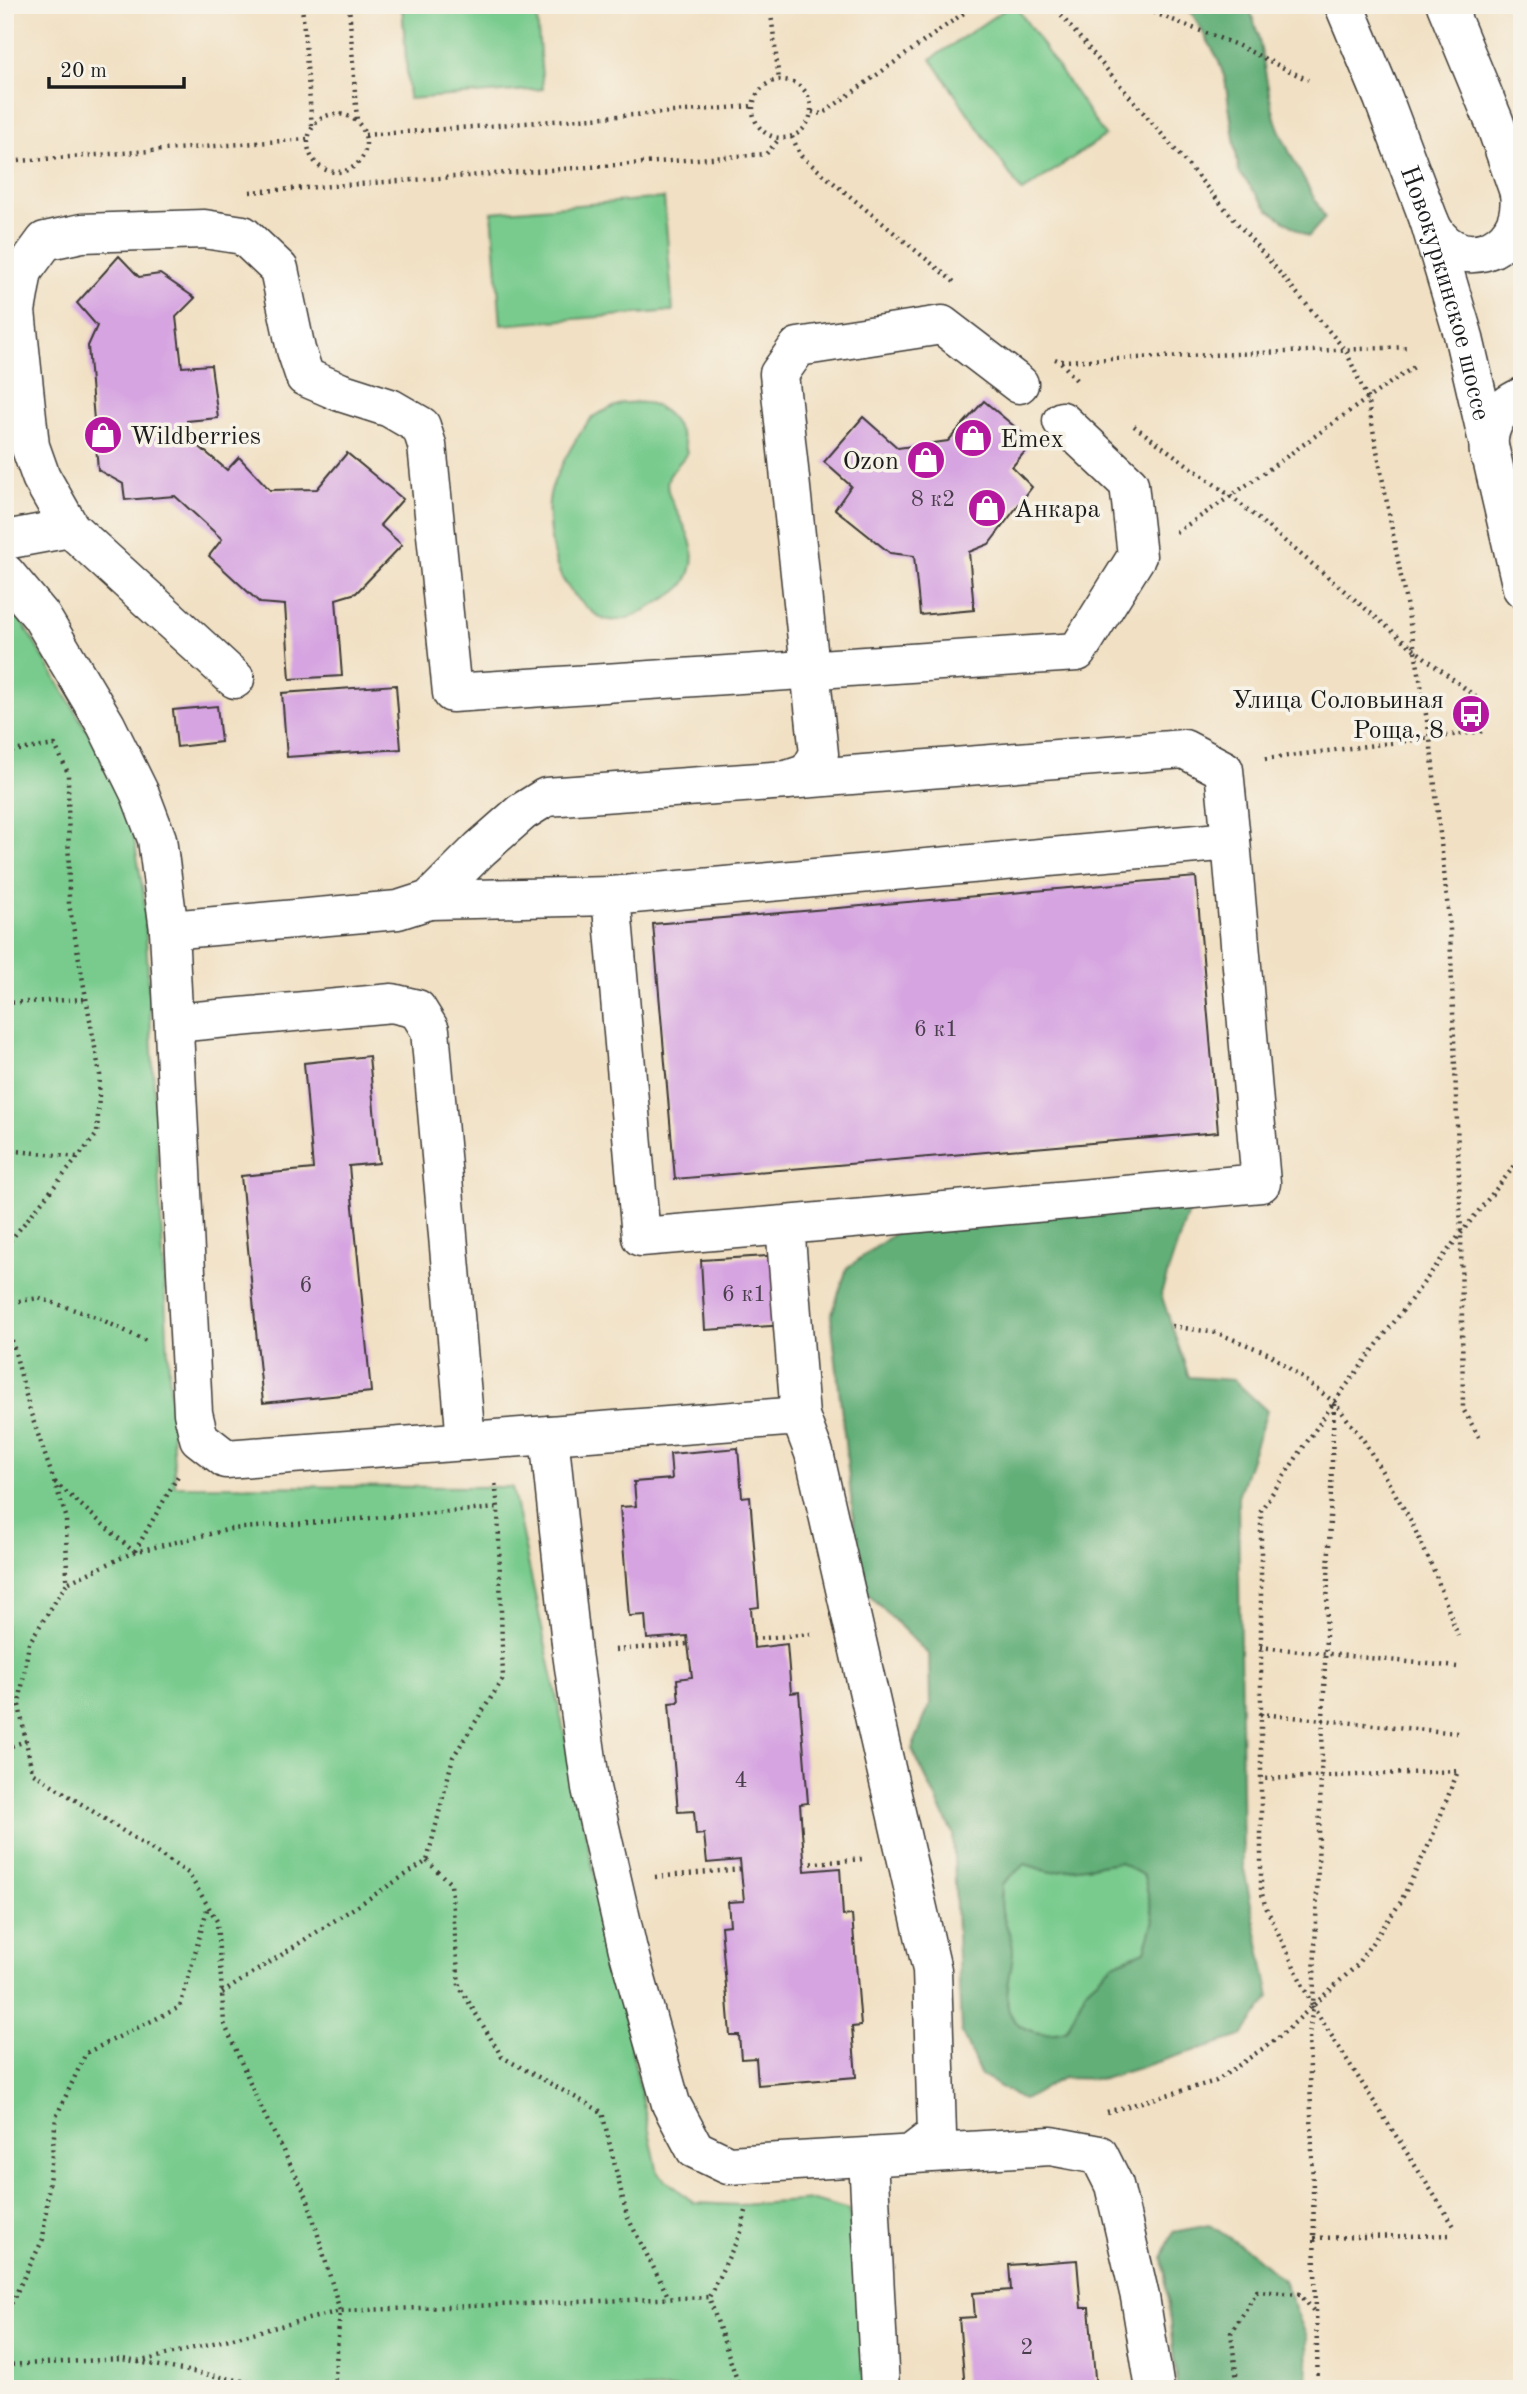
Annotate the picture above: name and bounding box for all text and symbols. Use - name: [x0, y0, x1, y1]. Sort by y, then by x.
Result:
- scale bar: [49, 46, 184, 90]
- text: 20 m: [60, 61, 107, 82]
- street label: Новокуркинское шоссе: [1395, 162, 1494, 423]
- shop icon: Wildberries: [82, 414, 124, 456]
- shop icon: Emex: [952, 417, 994, 459]
- place label: Wildberries: [130, 424, 261, 450]
- place label: Emex: [1000, 427, 1064, 453]
- shop icon: Ozon: [905, 439, 947, 481]
- place label: Ozon: [842, 449, 899, 475]
- shop icon: Анкара: [966, 487, 1008, 529]
- house number: 8 к2: [911, 488, 955, 511]
- place label: Анкара: [1014, 497, 1100, 523]
- place label: Улица Соловьиная Роща, 8: [1232, 688, 1444, 744]
- bus stop icon: Улица Соловьиная Роща, 8: [1450, 693, 1492, 735]
- house number: 6 к1: [914, 1018, 958, 1041]
- house number: 6: [299, 1274, 313, 1297]
- house number: 6 к1: [722, 1283, 766, 1306]
- house number: 4: [734, 1769, 748, 1792]
- house number: 2: [1020, 2336, 1034, 2359]

